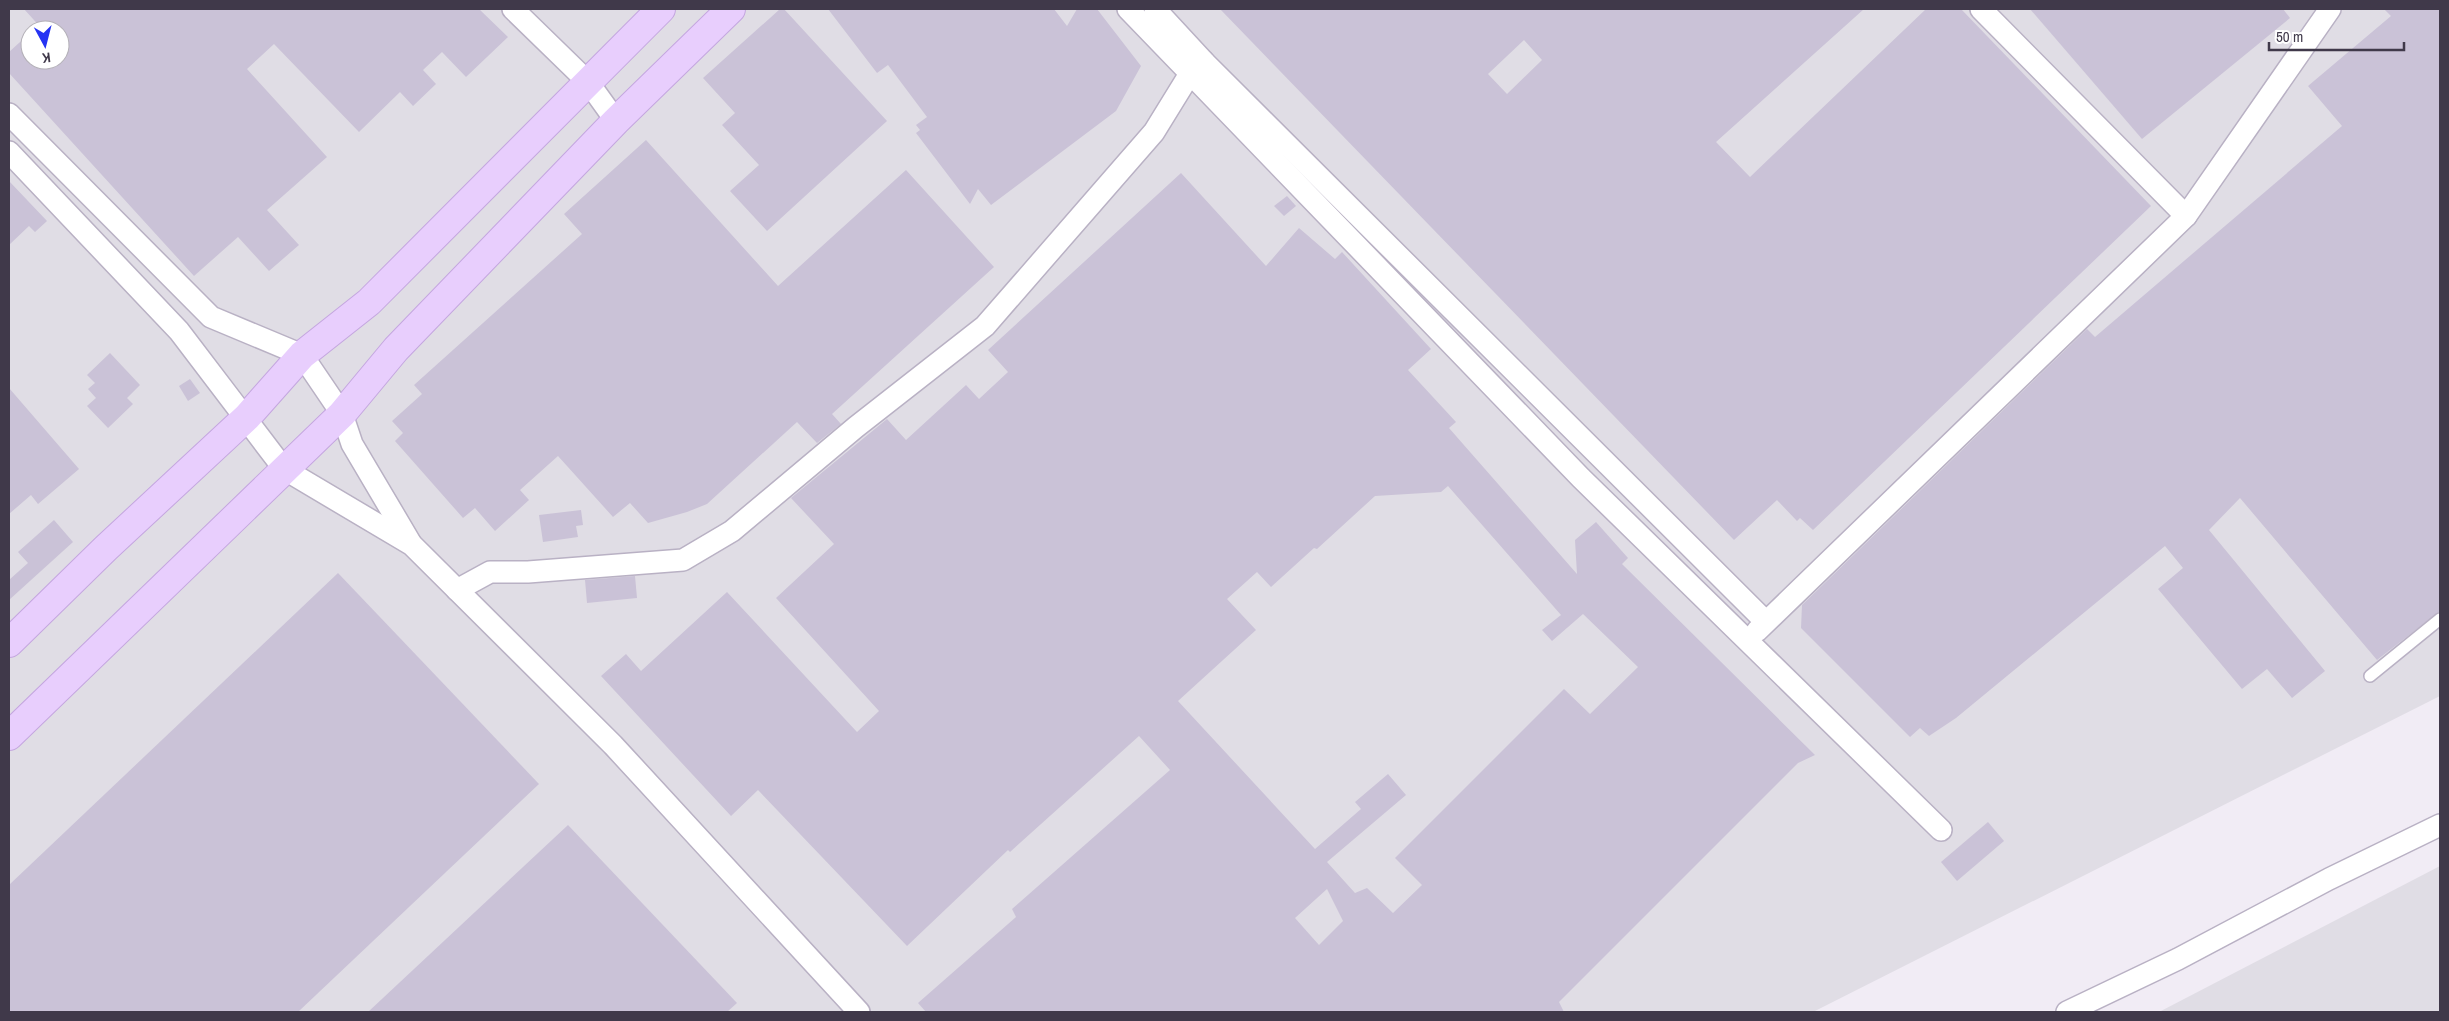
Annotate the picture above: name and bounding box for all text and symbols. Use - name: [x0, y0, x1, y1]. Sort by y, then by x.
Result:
- north arrow: [20, 20, 70, 70]
- scale bar: [2269, 20, 2404, 52]
- text: 50 m: [2276, 26, 2303, 47]
- text: K: [41, 48, 52, 67]

